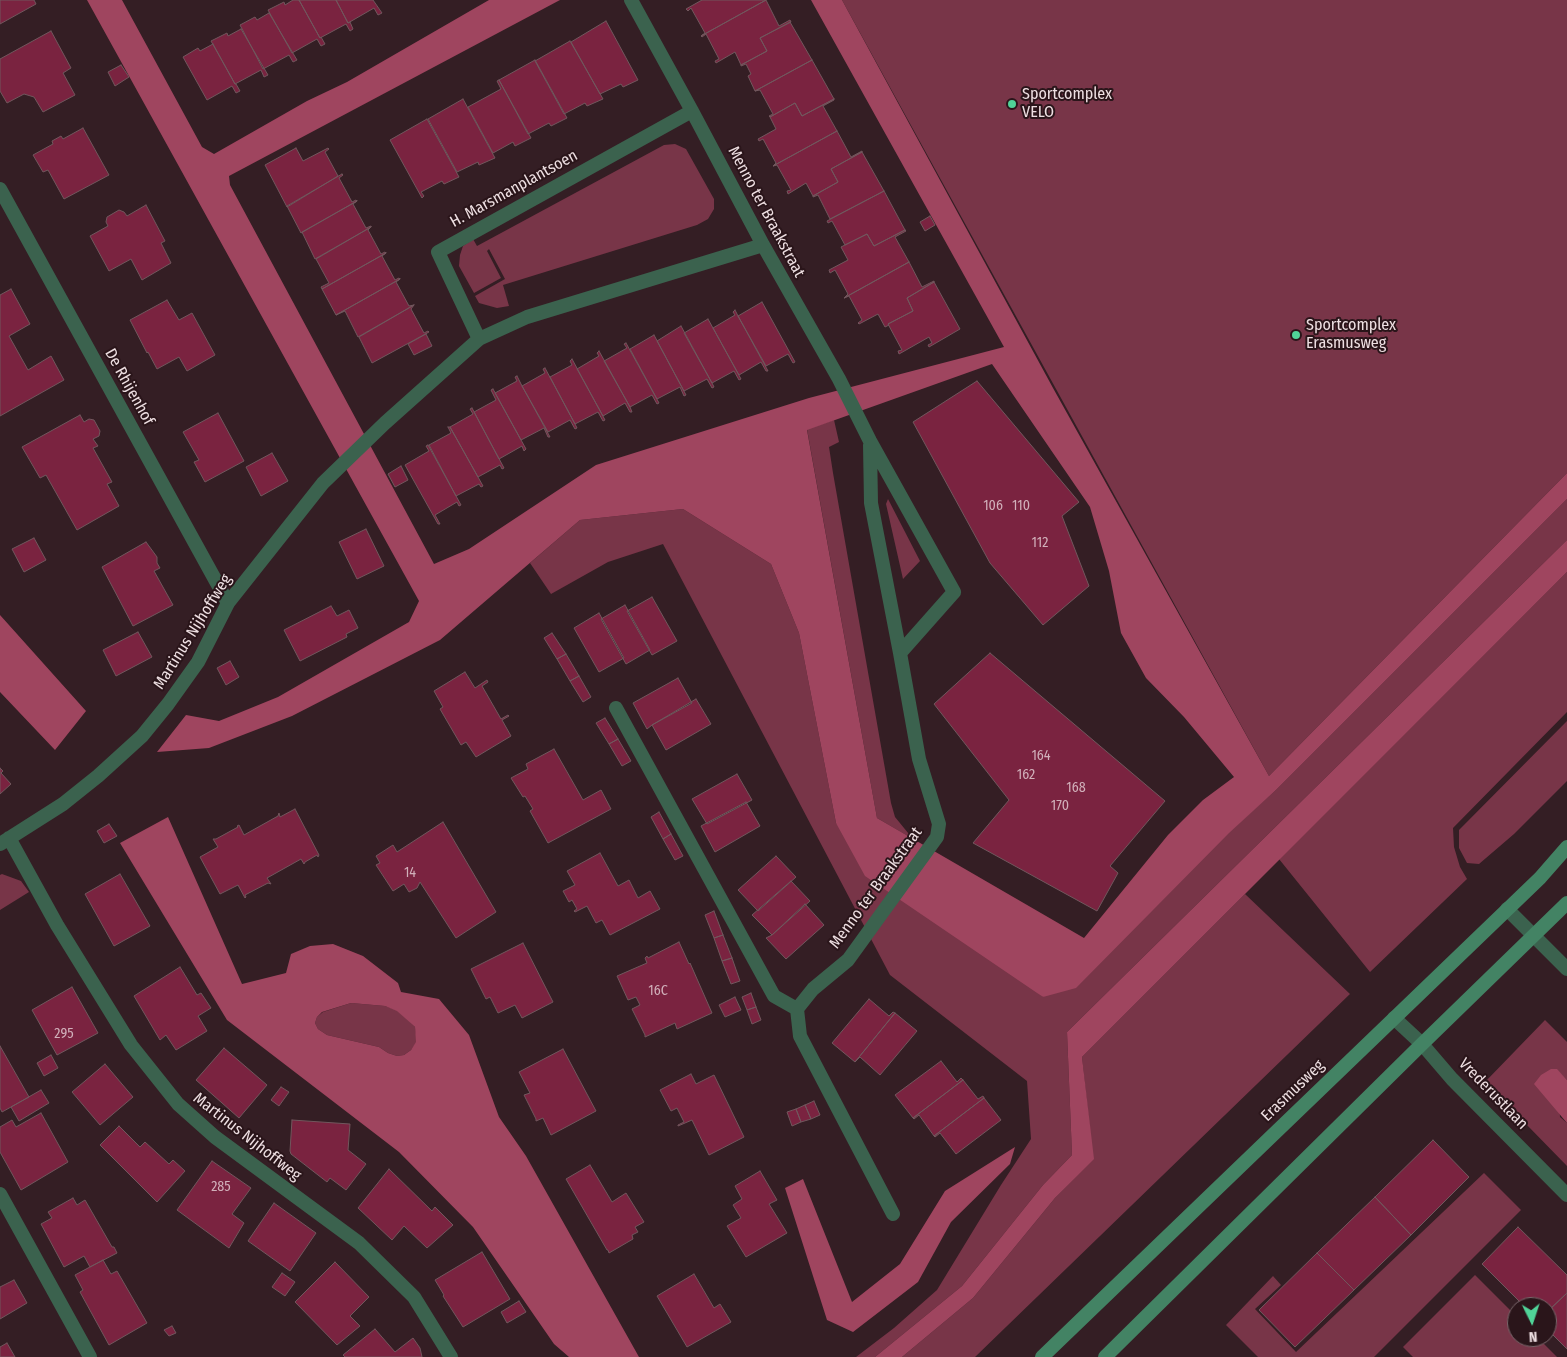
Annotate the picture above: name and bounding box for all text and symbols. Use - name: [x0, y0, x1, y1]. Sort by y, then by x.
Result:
- place label: Sportcomplex VELO: [1022, 85, 1112, 123]
- marker: Sportcomplex VELO: [1006, 98, 1018, 110]
- street label: Menno ter Braakstraat: [723, 143, 809, 281]
- street label: H. Marsmanplantsoen: [447, 146, 581, 232]
- place label: Sportcomplex Erasmusweg: [1306, 316, 1396, 354]
- marker: Sportcomplex Erasmusweg: [1290, 329, 1302, 341]
- street label: De Rhijenhof: [100, 345, 158, 429]
- house number: 106: [983, 498, 1003, 514]
- house number: 110: [1012, 498, 1030, 514]
- house number: 112: [1032, 535, 1048, 551]
- street label: Martinus Nijhoffweg: [150, 571, 236, 693]
- house number: 164: [1031, 748, 1051, 764]
- house number: 162: [1017, 767, 1035, 783]
- house number: 168: [1066, 780, 1086, 796]
- house number: 170: [1051, 798, 1069, 814]
- street label: Menno ter Braakstraat: [826, 824, 926, 952]
- house number: 14: [404, 865, 416, 881]
- house number: 16C: [648, 983, 668, 999]
- house number: 295: [54, 1026, 74, 1042]
- street label: Vrederustlaan: [1454, 1054, 1532, 1134]
- street label: Erasmusweg: [1257, 1056, 1329, 1126]
- street label: Martinus Nijhoffweg: [189, 1089, 305, 1185]
- house number: 285: [211, 1179, 231, 1195]
- north arrow: [1507, 1297, 1557, 1347]
- text: N: [1528, 1328, 1538, 1345]

